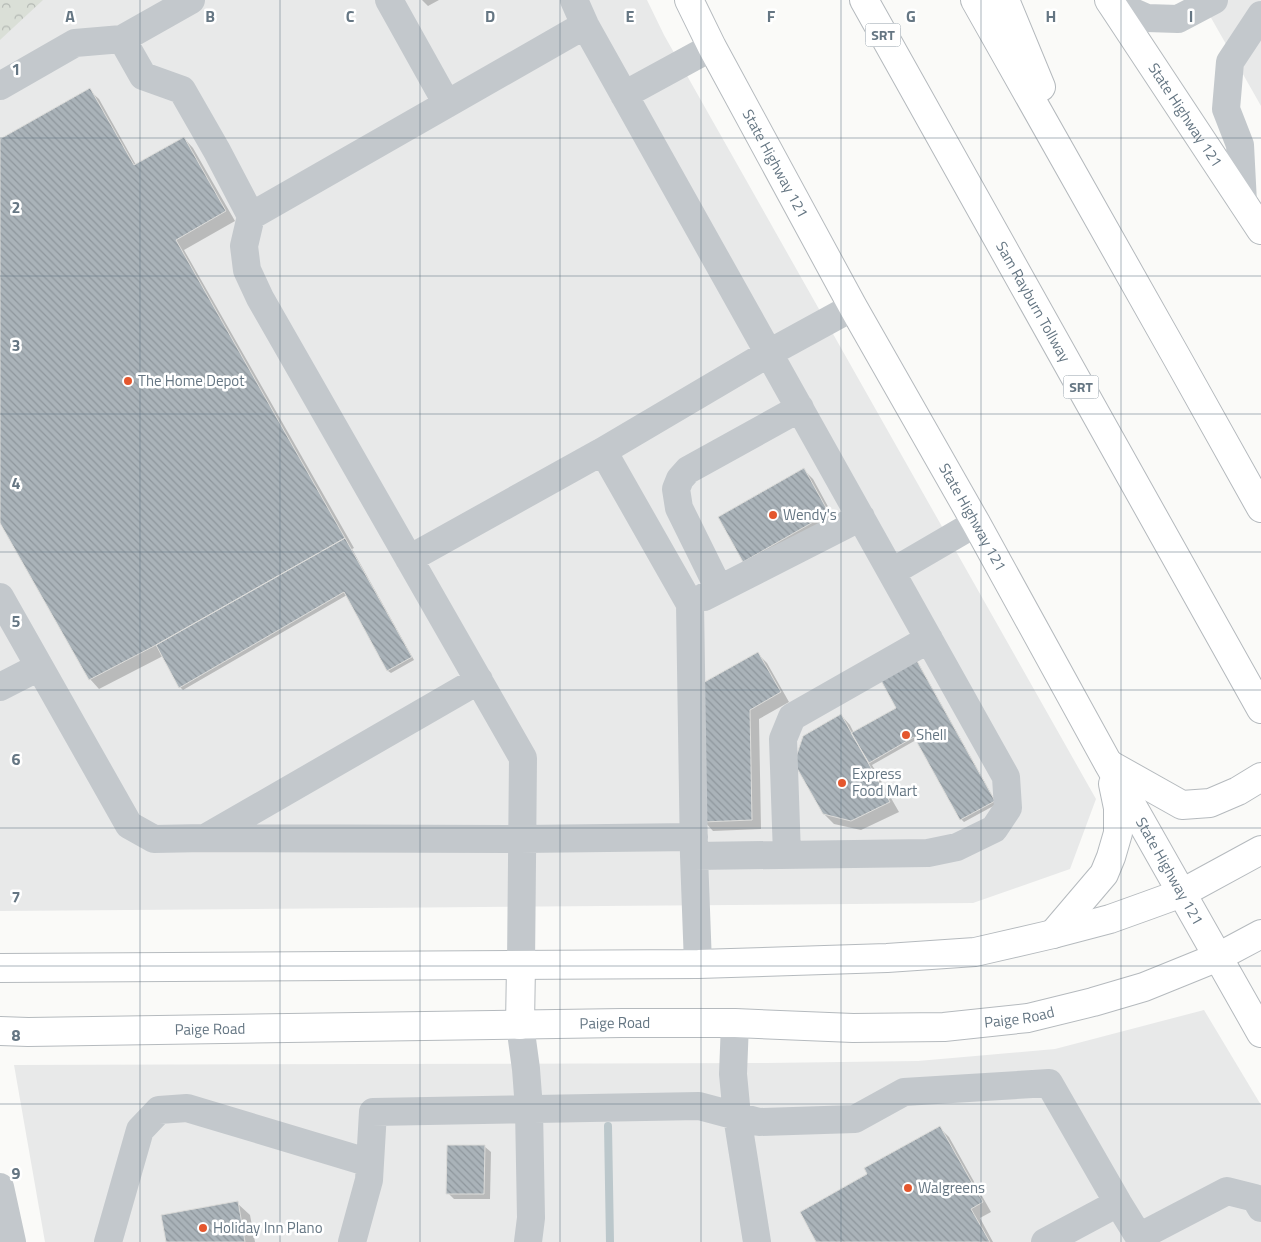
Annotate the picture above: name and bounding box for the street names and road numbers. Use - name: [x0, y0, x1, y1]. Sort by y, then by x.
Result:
- road number: SRT: [866, 24, 900, 46]
- street label: State Highway 121: [1143, 58, 1228, 172]
- street label: State Highway 121: [737, 105, 815, 222]
- street label: Sam Rayburn Tollway: [990, 237, 1077, 366]
- road number: SRT: [1064, 376, 1098, 398]
- street label: State Highway 121: [933, 459, 1012, 575]
- street label: State Highway 121: [1130, 813, 1210, 929]
- street label: Paige Road: [983, 1000, 1057, 1034]
- street label: Paige Road: [579, 1011, 650, 1035]
- street label: Paige Road: [174, 1017, 245, 1041]

